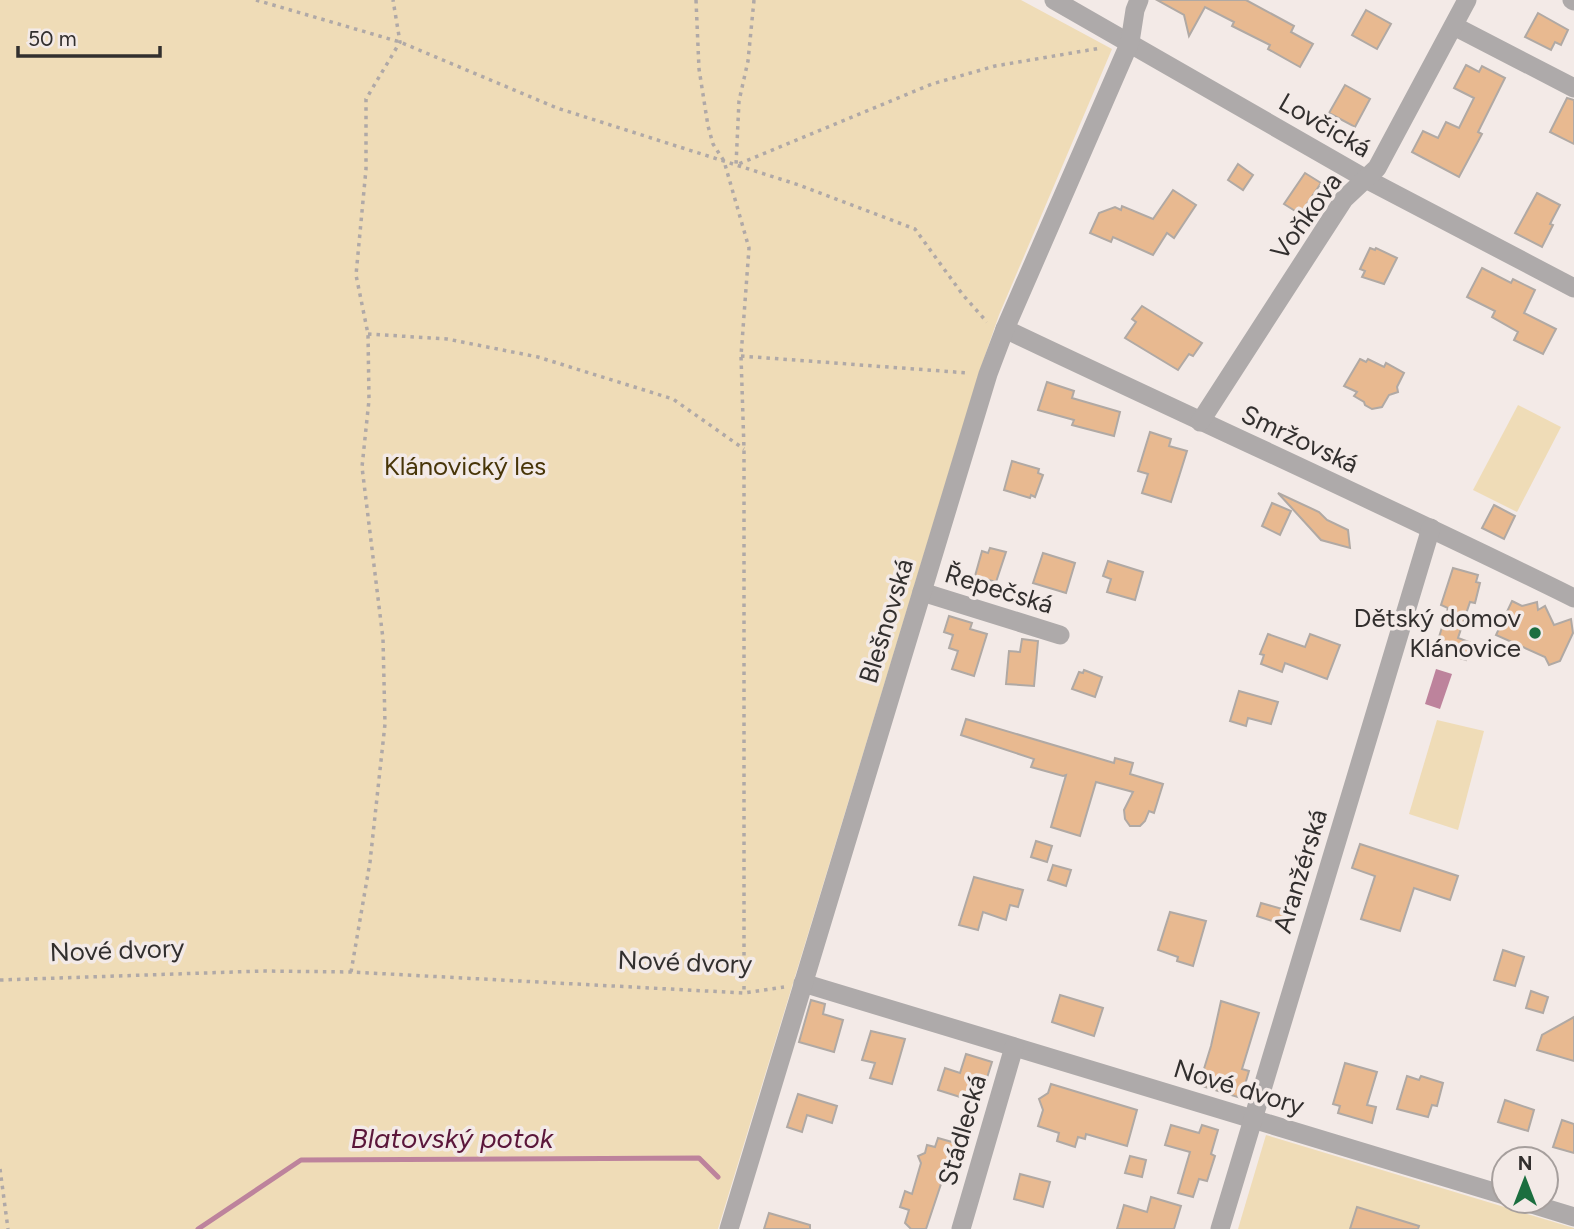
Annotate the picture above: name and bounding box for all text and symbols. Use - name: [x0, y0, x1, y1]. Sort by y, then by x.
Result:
- scale bar: [18, 14, 159, 58]
- text: 50 m: [28, 26, 77, 51]
- street label: Lovčická: [1273, 86, 1377, 164]
- street label: Voňkova: [1264, 166, 1348, 266]
- street label: Smržovská: [1236, 398, 1364, 480]
- park label: Klánovický les: [384, 450, 546, 482]
- street label: Blešnovská: [852, 555, 920, 687]
- street label: Řepečská: [941, 557, 1057, 621]
- place label: Dětský domov Klánovice: [1354, 602, 1521, 664]
- marker: Dětský domov Klánovice: [1527, 625, 1543, 641]
- street label: Aranžérská: [1266, 805, 1334, 937]
- street label: Nové dvory: [49, 932, 185, 968]
- street label: Nové dvory: [617, 944, 753, 980]
- street label: Nové dvory: [1170, 1052, 1308, 1122]
- street label: Stádlecká: [931, 1071, 993, 1189]
- water label: Blatovský potok: [351, 1121, 555, 1155]
- north arrow: [1490, 1145, 1560, 1215]
- text: N: [1518, 1152, 1532, 1175]

